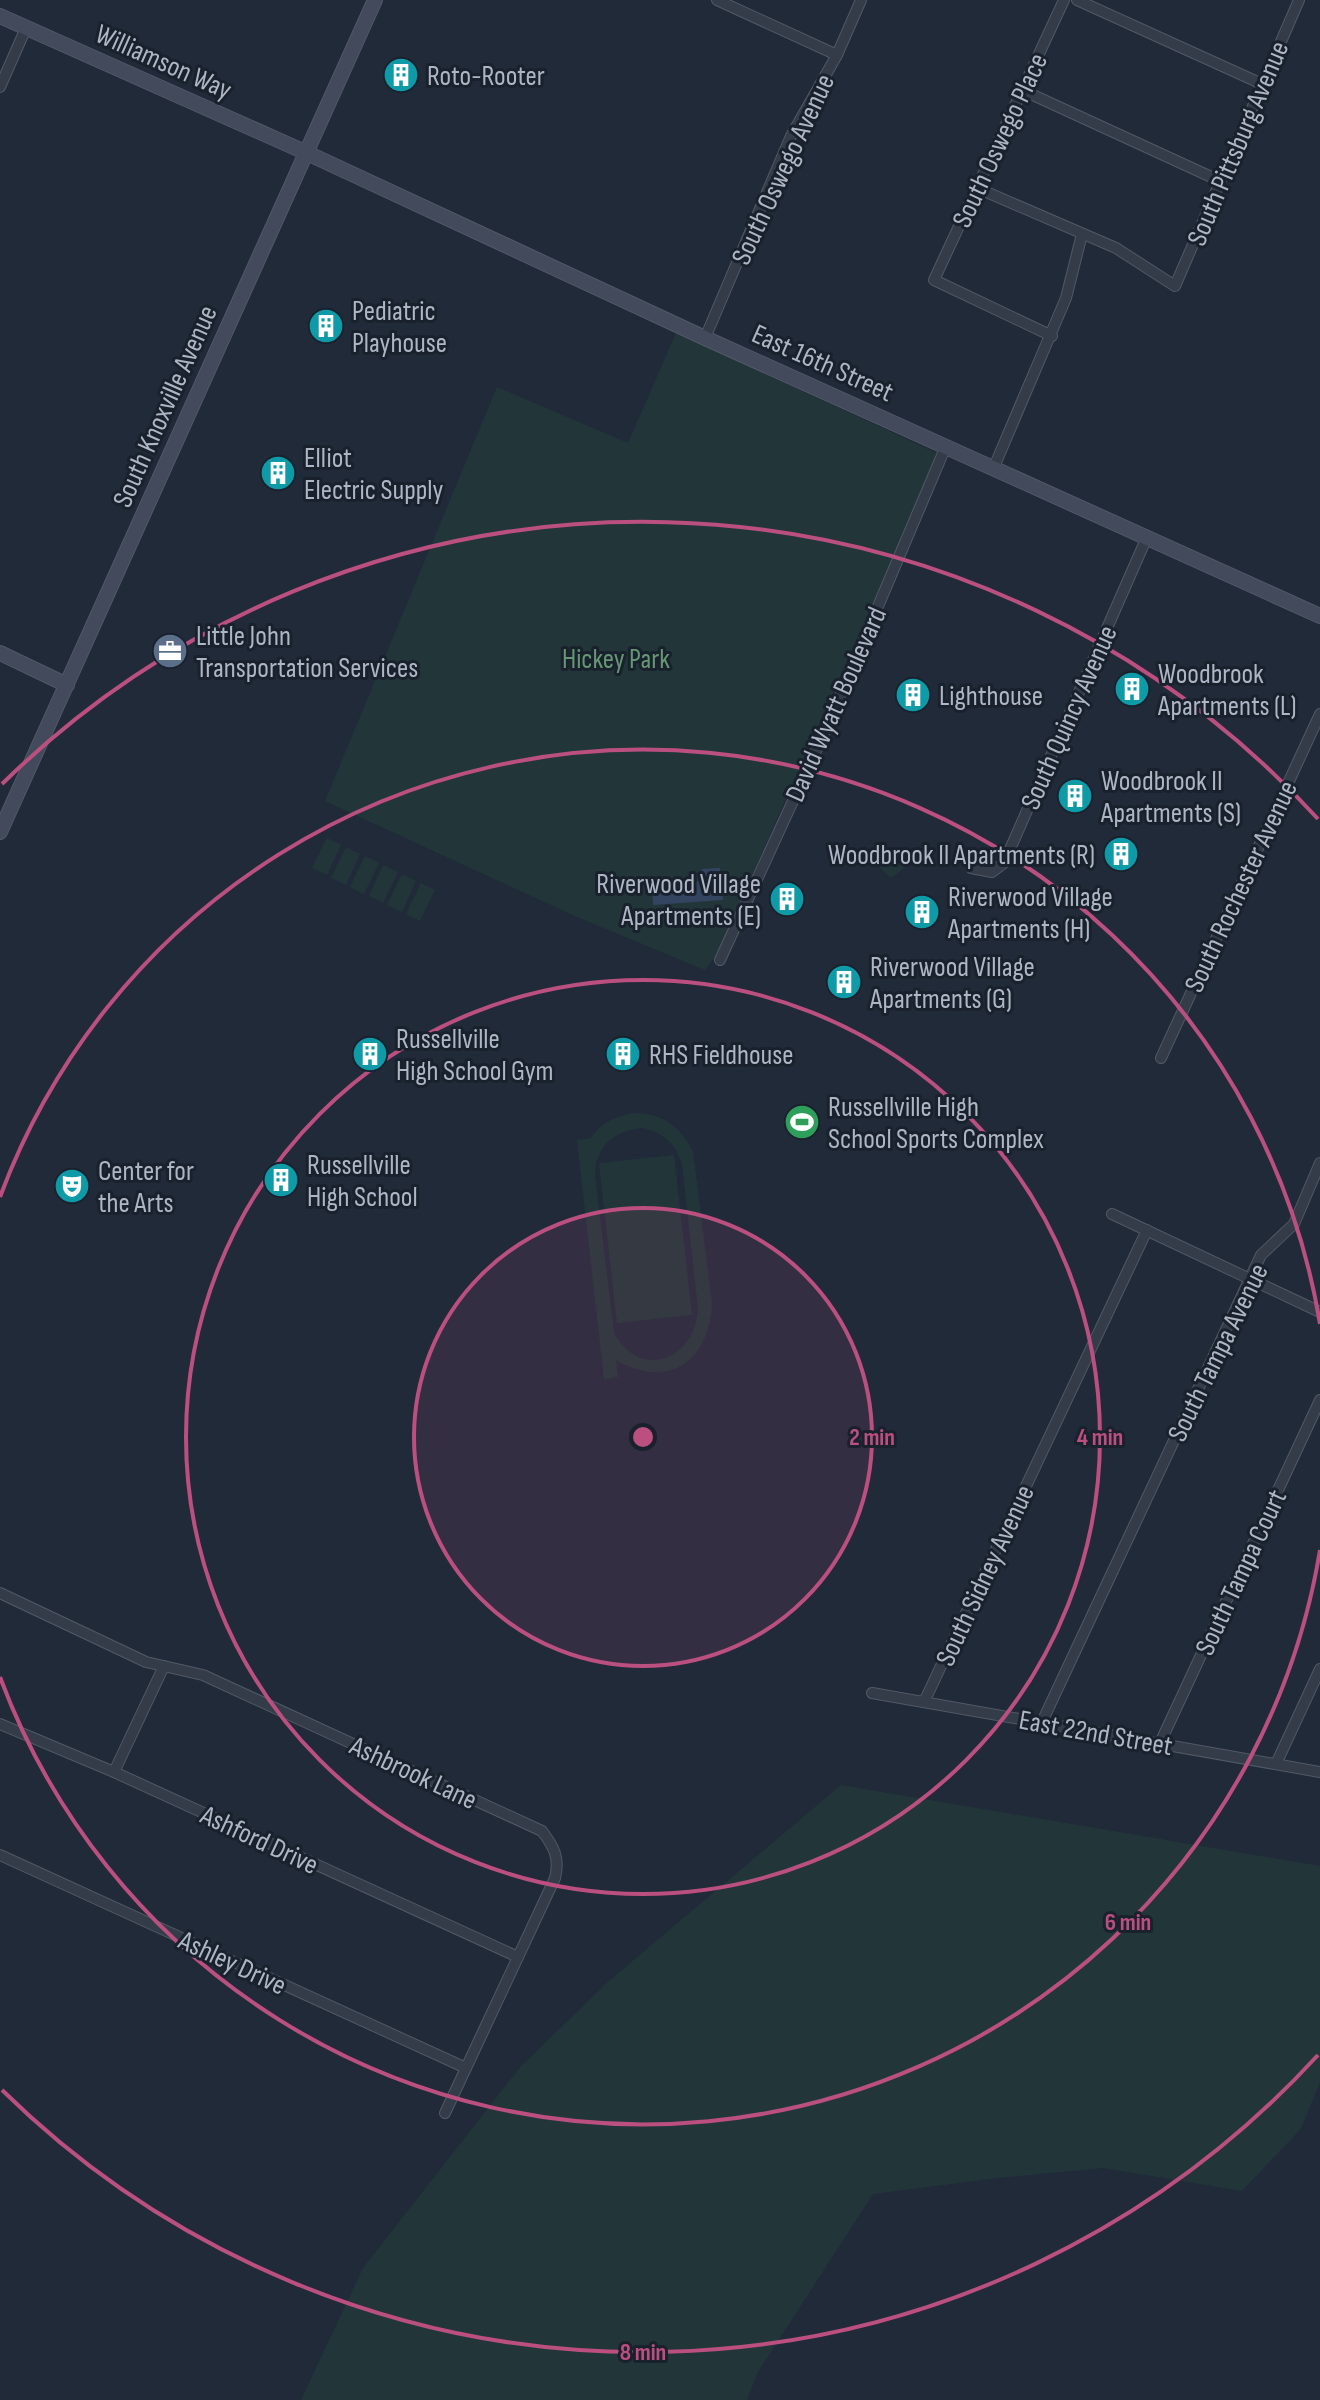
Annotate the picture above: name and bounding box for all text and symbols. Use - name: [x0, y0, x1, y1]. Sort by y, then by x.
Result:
- street label: Williamson Way: [90, 18, 237, 107]
- street label: South Pittsburg Avenue: [1180, 36, 1296, 251]
- street label: South Oswego Place: [946, 48, 1055, 233]
- building icon: Roto-Rooter: [382, 56, 420, 94]
- place label: Roto-Rooter: [427, 60, 545, 93]
- street label: South Oswego Avenue: [725, 69, 842, 270]
- place label: Pediatric Playhouse: [352, 295, 447, 360]
- street label: South Knoxville Avenue: [106, 301, 225, 513]
- building icon: Pediatric Playhouse: [307, 307, 345, 345]
- street label: East 16th Street: [747, 318, 898, 409]
- place label: Elliot Electric Supply: [304, 442, 444, 507]
- building icon: Elliot Electric Supply: [259, 454, 297, 492]
- street label: David Wyatt Boulevard: [779, 602, 894, 807]
- place label: Little John Transportation Services: [196, 620, 418, 685]
- street label: South Quincy Avenue: [1014, 621, 1125, 815]
- office icon: Little John Transportation Services: [151, 632, 189, 670]
- park label: Hickey Park: [562, 643, 670, 676]
- place label: Woodbrook Apartments (L): [1157, 658, 1297, 723]
- building icon: Woodbrook Apartments (L): [1113, 670, 1151, 708]
- building icon: Lighthouse: [894, 676, 932, 714]
- place label: Lighthouse: [939, 680, 1043, 713]
- place label: Woodbrook II Apartments (S): [1100, 765, 1241, 830]
- street label: South Rochester Avenue: [1178, 776, 1305, 998]
- building icon: Woodbrook II Apartments (S): [1056, 777, 1094, 815]
- building icon: Woodbrook II Apartments (R): [1102, 835, 1140, 873]
- place label: Woodbrook II Apartments (R): [828, 839, 1095, 872]
- place label: Riverwood Village Apartments (E): [596, 868, 761, 933]
- building icon: Riverwood Village Apartments (E): [768, 880, 806, 918]
- place label: Riverwood Village Apartments (H): [947, 881, 1113, 946]
- building icon: Riverwood Village Apartments (H): [903, 893, 941, 931]
- place label: Riverwood Village Apartments (G): [869, 951, 1035, 1016]
- building icon: Riverwood Village Apartments (G): [825, 963, 863, 1001]
- place label: Russellville High School Gym: [396, 1023, 553, 1088]
- building icon: Russellville High School Gym: [351, 1035, 389, 1073]
- building icon: RHS Fieldhouse: [604, 1035, 642, 1073]
- place label: RHS Fieldhouse: [649, 1039, 794, 1072]
- place label: Russellville High School Sports Complex: [828, 1091, 1044, 1156]
- sports icon: Russellville High School Sports Complex: [783, 1103, 821, 1141]
- place label: Russellville High School: [307, 1149, 418, 1214]
- place label: Center for the Arts: [98, 1155, 194, 1220]
- building icon: Russellville High School: [262, 1161, 300, 1199]
- theatre icon: Center for the Arts: [53, 1167, 91, 1205]
- street label: South Tampa Avenue: [1161, 1258, 1276, 1447]
- centre of rings: [629, 1423, 657, 1451]
- text: 2 min: [849, 1423, 895, 1452]
- text: 4 min: [1077, 1423, 1123, 1452]
- street label: South Sidney Avenue: [929, 1480, 1042, 1671]
- street label: South Tampa Court: [1189, 1485, 1294, 1661]
- street label: East 22nd Street: [1016, 1704, 1175, 1763]
- street label: Ashbrook Lane: [344, 1729, 482, 1817]
- street label: Ashford Drive: [194, 1798, 323, 1882]
- text: 6 min: [1105, 1908, 1151, 1937]
- street label: Ashley Drive: [173, 1924, 291, 2003]
- text: 8 min: [620, 2338, 666, 2367]

